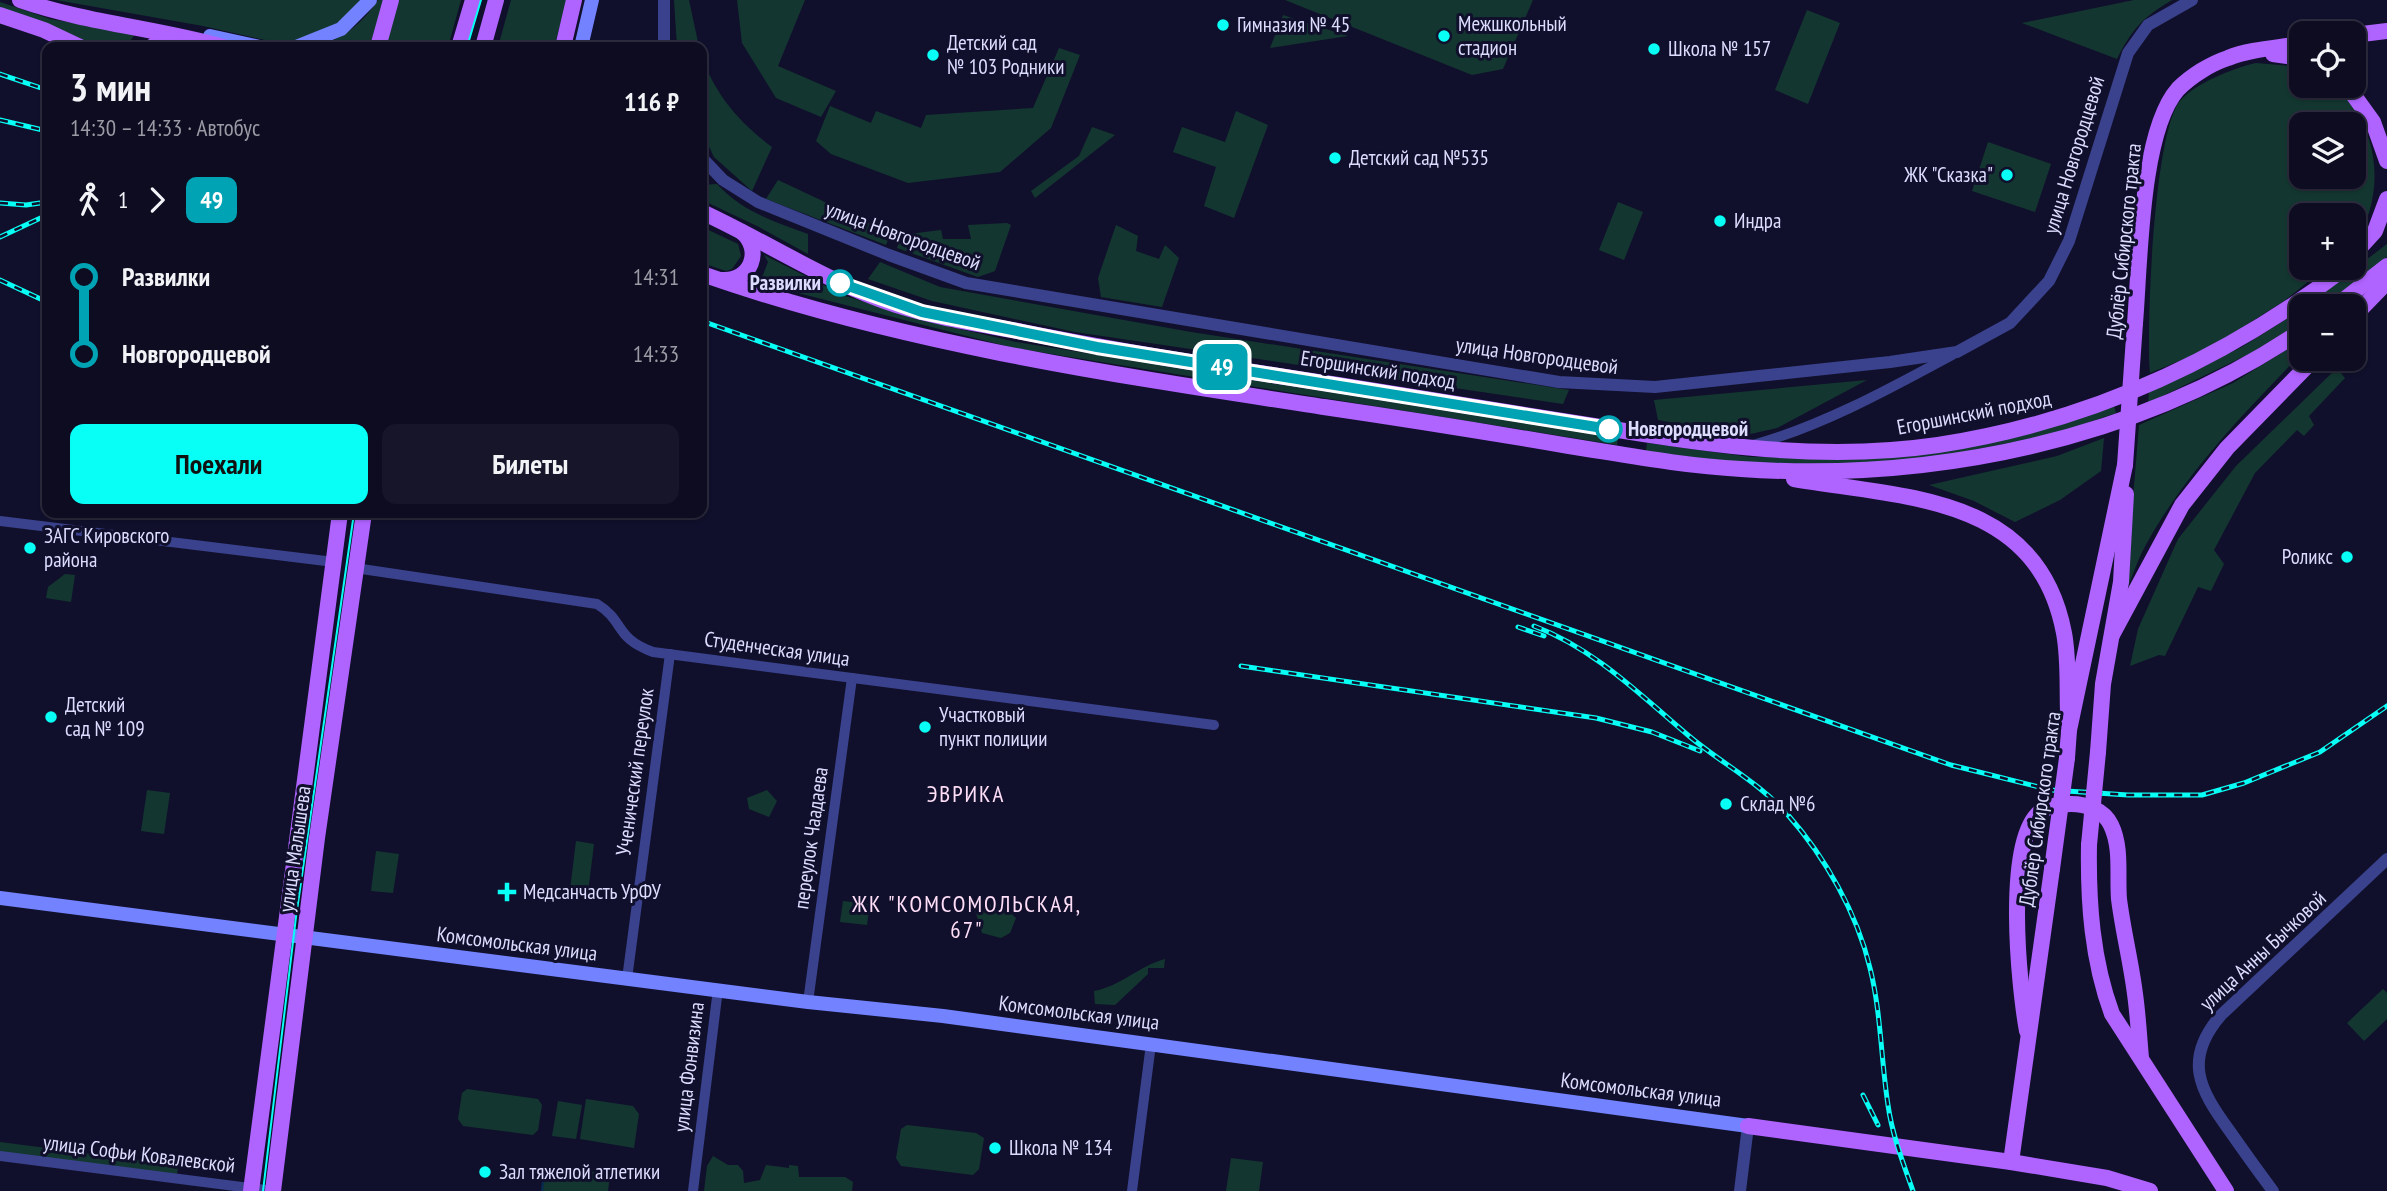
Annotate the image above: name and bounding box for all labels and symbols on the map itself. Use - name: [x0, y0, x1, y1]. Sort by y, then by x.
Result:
- place label: Межшкольный стадион: [1458, 10, 1567, 61]
- place label: Гимназия № 45: [1237, 11, 1350, 38]
- marker: Гимназия № 45: [1215, 17, 1231, 33]
- marker: Межшкольный стадион: [1436, 28, 1452, 44]
- place label: Детский сад № 103 Родники: [947, 29, 1064, 80]
- place label: Школа № 157: [1668, 35, 1771, 62]
- marker: Школа № 157: [1646, 41, 1662, 57]
- marker: Детский сад № 103 Родники: [925, 47, 941, 63]
- street label: улица Новгородцевой: [2037, 73, 2110, 237]
- street label: Дублёр Сибирского тракта: [2100, 142, 2147, 340]
- place label: Детский сад №535: [1349, 144, 1489, 171]
- marker: Детский сад №535: [1327, 150, 1343, 166]
- place label: ЖК "Сказка": [1903, 161, 1993, 188]
- marker: ЖК "Сказка": [1999, 167, 2015, 183]
- street label: улица Новгородцевой: [822, 195, 985, 276]
- place label: Индра: [1734, 207, 1781, 234]
- marker: Индра: [1712, 213, 1728, 229]
- place label: Развилки: [750, 269, 821, 296]
- marker: Развилки: [827, 270, 853, 296]
- street label: улица Новгородцевой: [1454, 331, 1620, 380]
- line badge: 49: [1190, 344, 1254, 390]
- street label: Егоршинский подход: [1299, 344, 1457, 395]
- street label: Егоршинский подход: [1895, 384, 2053, 441]
- place label: Новгородцевой: [1628, 415, 1748, 442]
- marker: Новгородцевой: [1596, 416, 1622, 442]
- place label: ЗАГС Кировского района: [44, 522, 169, 573]
- marker: ЗАГС Кировского района: [22, 540, 38, 556]
- place label: Роликс: [2282, 543, 2334, 570]
- marker: Роликс: [2339, 549, 2355, 565]
- street label: Студенческая улица: [703, 625, 851, 672]
- street label: Ученический переулок: [609, 687, 660, 857]
- place label: Детский сад № 109: [65, 691, 145, 742]
- place label: Участковый пункт полиции: [939, 701, 1047, 752]
- marker: Детский сад № 109: [43, 709, 59, 725]
- street label: Дублёр Сибирского тракта: [2012, 710, 2067, 908]
- marker: Участковый пункт полиции: [917, 719, 933, 735]
- street label: переулок Чаадаева: [787, 765, 834, 911]
- district label: ЭВРИКА: [927, 779, 1005, 808]
- street label: улица Малышева: [272, 784, 317, 914]
- place label: Склад №6: [1740, 790, 1816, 817]
- marker: Склад №6: [1718, 796, 1734, 812]
- place label: Медсанчасть УрФУ: [523, 878, 661, 905]
- marker: Медсанчасть УрФУ: [497, 882, 517, 902]
- street label: улица Анны Бычковой: [2194, 885, 2332, 1016]
- district label: ЖК "КОМСОМОЛЬСКАЯ, 67": [851, 889, 1082, 944]
- street label: Комсомольская улица: [435, 920, 599, 967]
- street label: Комсомольская улица: [997, 989, 1161, 1036]
- street label: улица Фонвизина: [667, 1000, 710, 1133]
- street label: Комсомольская улица: [1559, 1066, 1723, 1113]
- street label: улица Софьи Ковалевской: [41, 1128, 237, 1179]
- place label: Школа № 134: [1009, 1134, 1113, 1161]
- marker: Школа № 134: [987, 1140, 1003, 1156]
- place label: Зал тяжелой атлетики: [499, 1158, 660, 1185]
- marker: Зал тяжелой атлетики: [477, 1164, 493, 1180]

